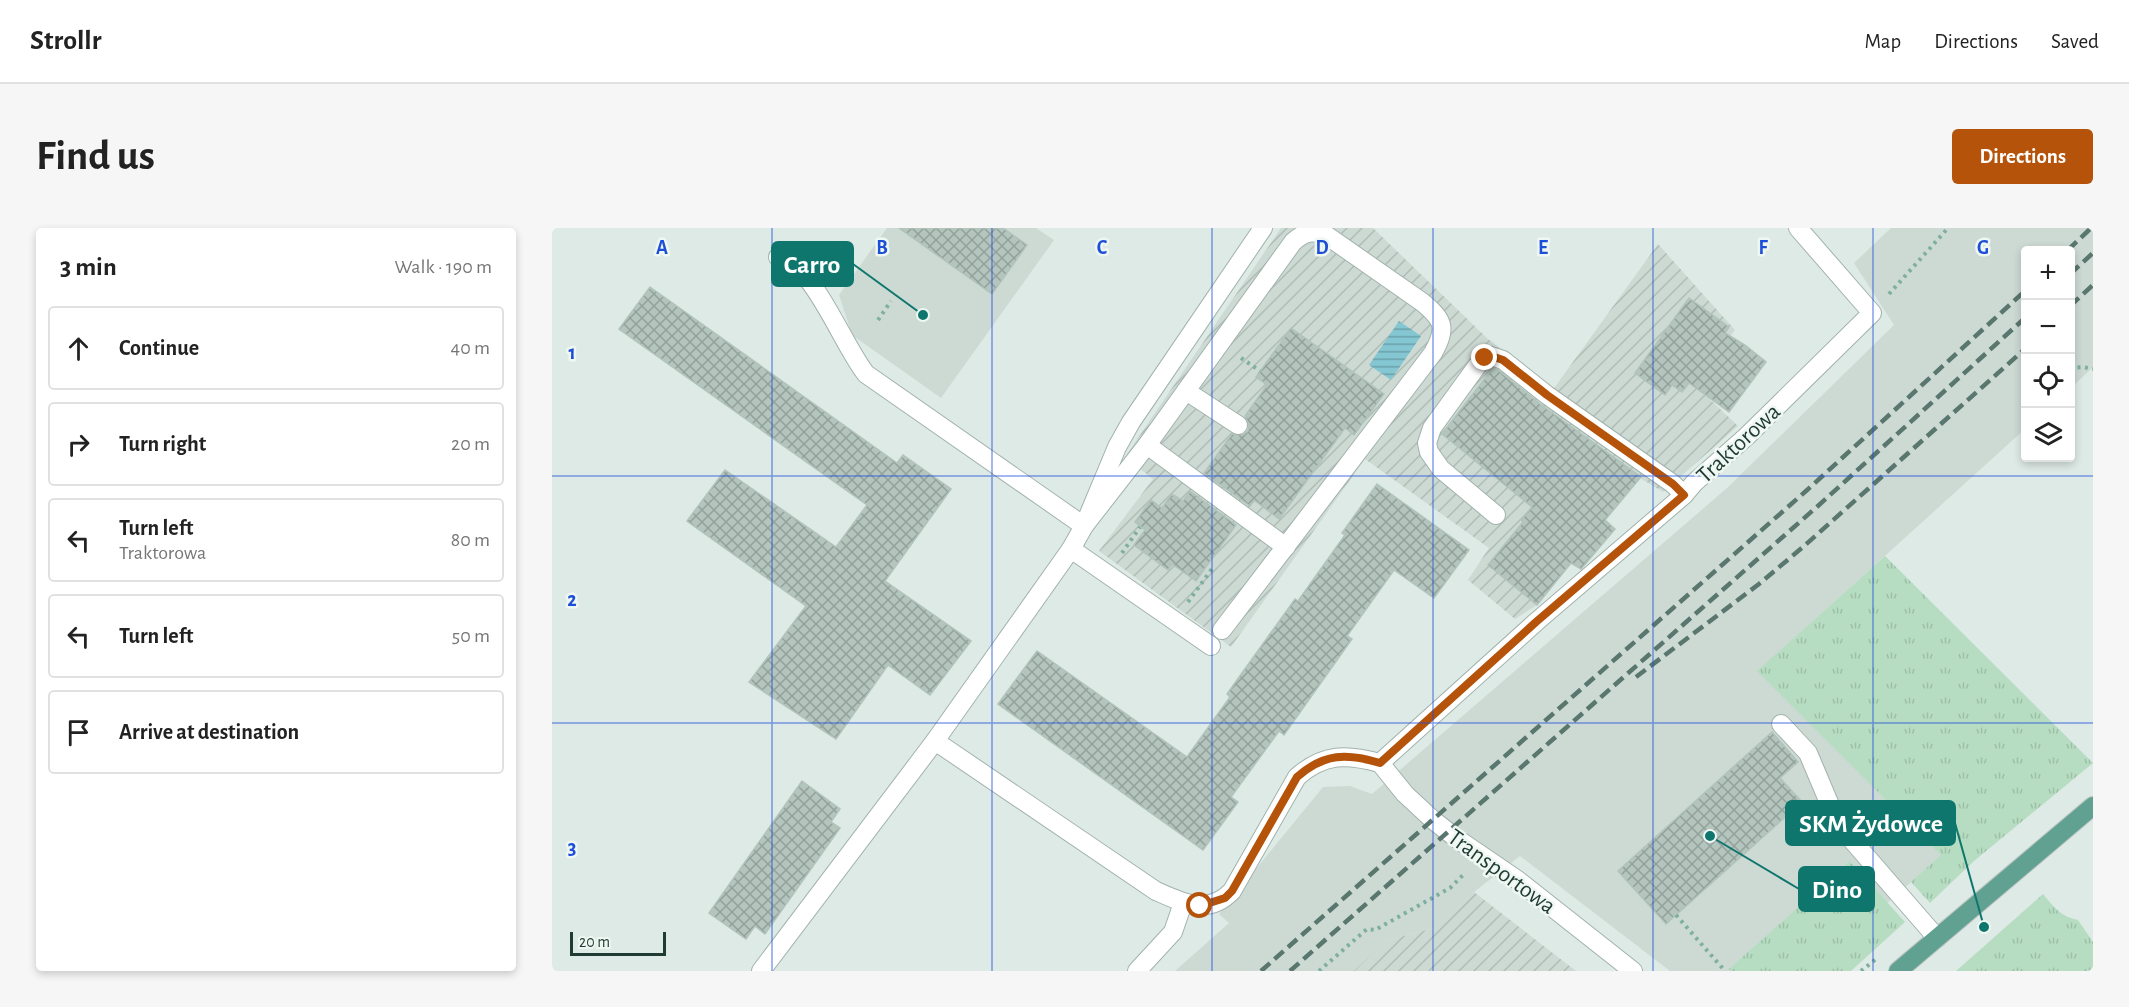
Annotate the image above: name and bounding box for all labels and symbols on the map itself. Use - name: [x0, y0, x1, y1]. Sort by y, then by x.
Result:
- text: A: [656, 238, 668, 258]
- text: B: [876, 238, 888, 258]
- text: C: [1097, 238, 1108, 258]
- text: D: [1315, 238, 1329, 258]
- text: E: [1538, 238, 1548, 258]
- text: F: [1758, 238, 1768, 258]
- text: G: [1977, 238, 1989, 258]
- callout: Carro: [772, 242, 853, 286]
- text: Carro: [784, 252, 841, 278]
- text: 1: [568, 343, 576, 363]
- route end: [1471, 344, 1497, 370]
- street label: Traktorowa: [1692, 399, 1785, 488]
- text: 2: [567, 590, 577, 610]
- callout: SKM Żydowce: [1786, 801, 1955, 845]
- text: SKM Żydowce: [1799, 810, 1943, 837]
- street label: Transportowa: [1443, 825, 1560, 919]
- text: 3: [568, 838, 576, 858]
- callout: Dino: [1799, 867, 1874, 911]
- text: Dino: [1812, 877, 1862, 903]
- route start: [1186, 892, 1212, 918]
- scale bar: [570, 929, 666, 956]

